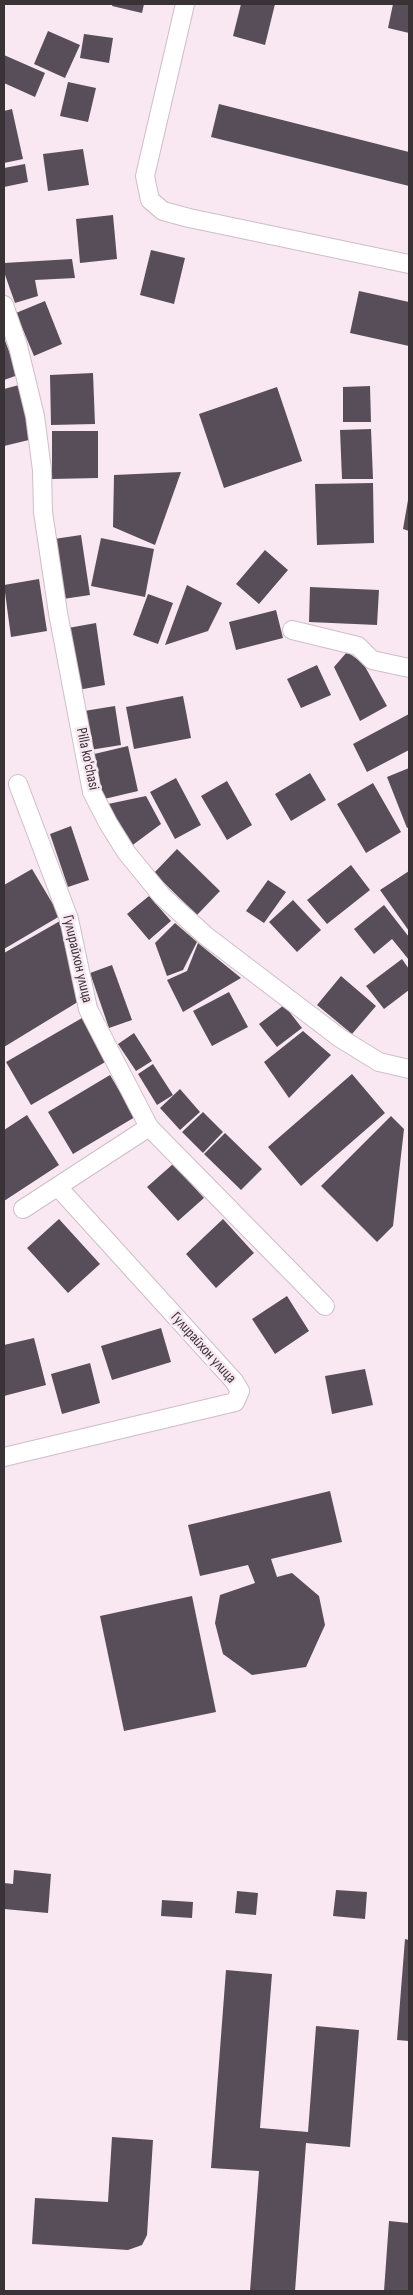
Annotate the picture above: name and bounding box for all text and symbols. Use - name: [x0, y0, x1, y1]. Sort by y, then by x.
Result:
- street label: Pilla ko'chasi: [72, 726, 102, 792]
- street label: Гулирайхон улица: [58, 913, 96, 1005]
- street label: Гулирайхон улица: [166, 1309, 240, 1387]

